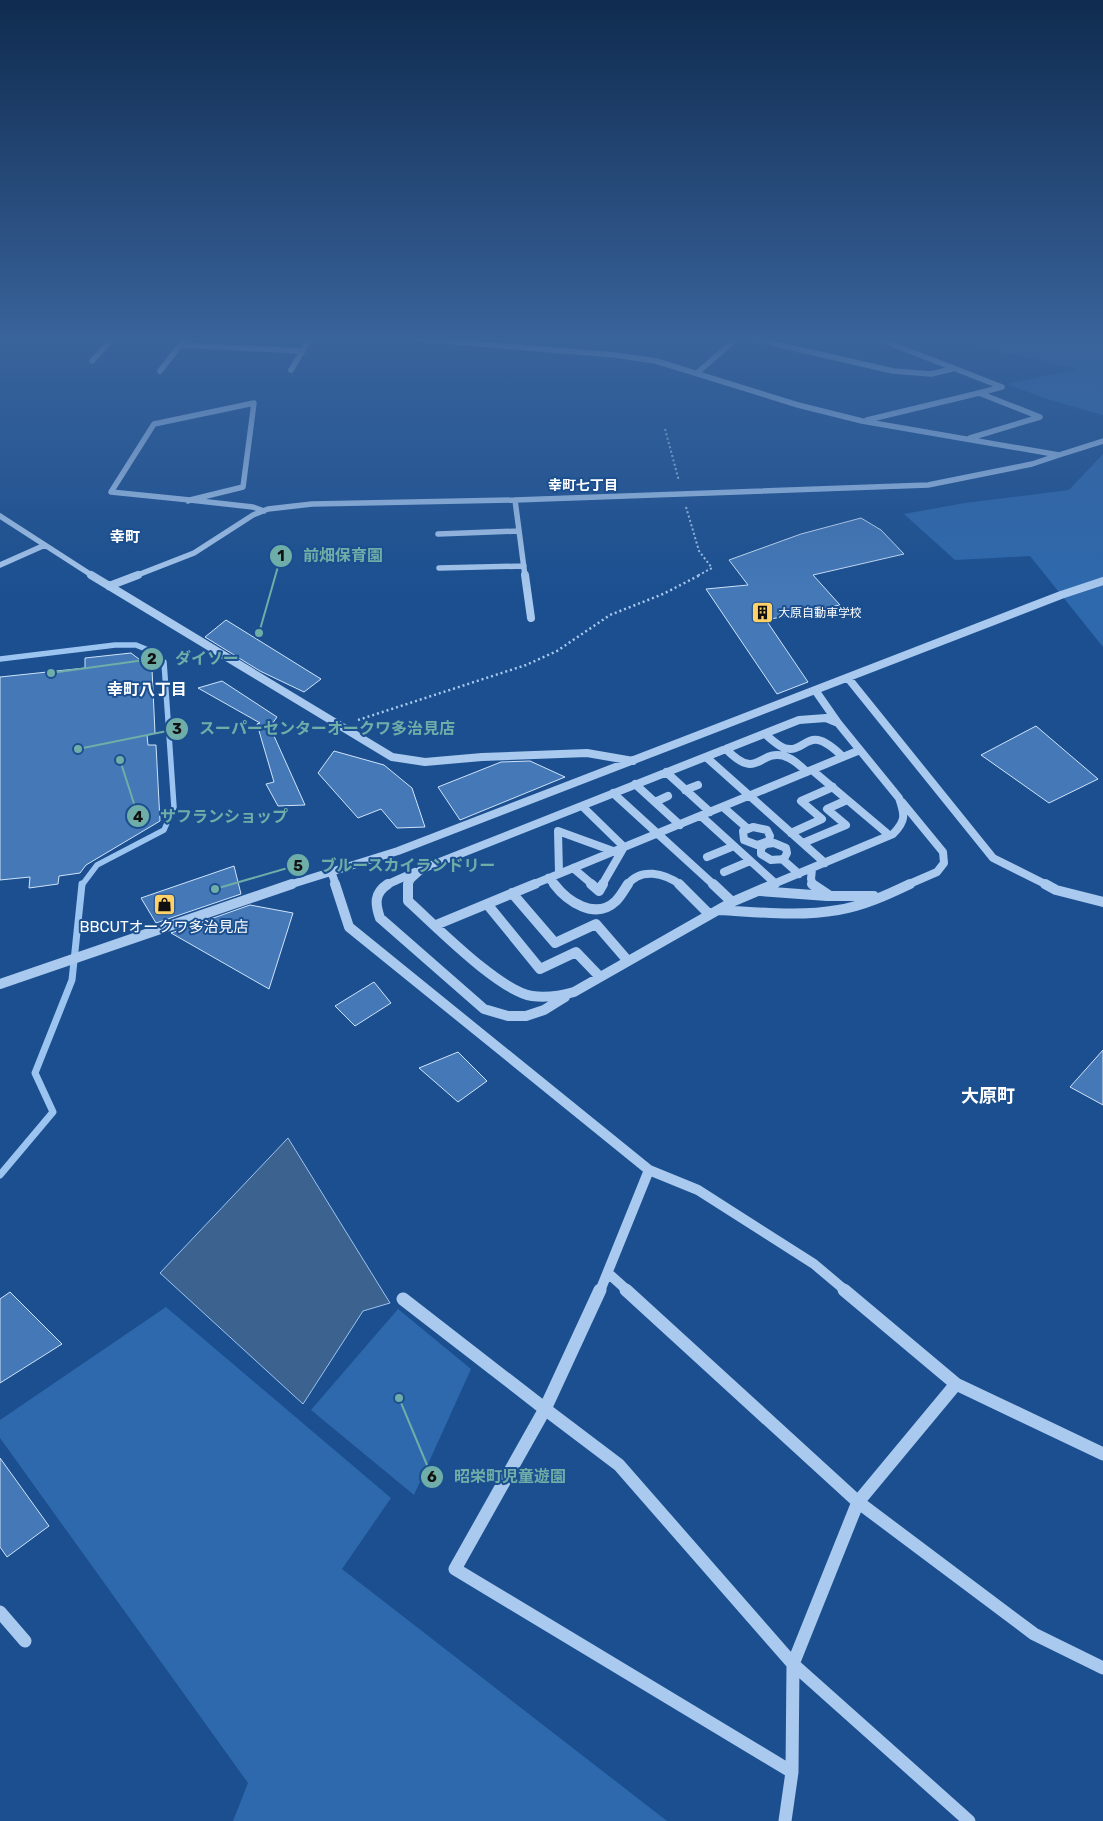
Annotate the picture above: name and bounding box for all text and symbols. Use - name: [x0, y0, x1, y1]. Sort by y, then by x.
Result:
- district label: 幸町七丁目: [548, 477, 618, 494]
- district label: 幸町: [110, 528, 140, 546]
- callout: 前畑保育園: [268, 540, 393, 571]
- text: 前畑保育園: [303, 546, 383, 565]
- text: 1: [277, 547, 285, 565]
- building icon: 大原自動車学校: [750, 601, 774, 625]
- place label: 大原自動車学校: [778, 606, 862, 620]
- callout: ダイソー: [140, 643, 249, 674]
- text: ダイソー: [175, 649, 239, 668]
- text: 2: [147, 650, 157, 668]
- district label: 幸町八丁目: [107, 680, 187, 699]
- callout: スーパーセンターオークワ多治見店: [164, 713, 465, 744]
- text: スーパーセンターオークワ多治見店: [199, 719, 455, 738]
- text: 3: [172, 720, 182, 738]
- callout: サフランショップ: [125, 801, 298, 832]
- text: サフランショップ: [160, 807, 288, 826]
- text: 4: [133, 808, 143, 826]
- callout: ブルースカイランドリー: [285, 850, 506, 881]
- text: ブルースカイランドリー: [320, 856, 496, 875]
- text: 5: [293, 857, 303, 875]
- shop icon: BBCUTオークワ多治見店: [152, 892, 176, 916]
- place label: BBCUTオークワ多治見店: [79, 918, 249, 936]
- district label: 大原町: [961, 1085, 1015, 1107]
- callout: 昭栄町児童遊園: [419, 1461, 576, 1492]
- text: 昭栄町児童遊園: [454, 1467, 566, 1486]
- text: 6: [427, 1468, 437, 1486]

